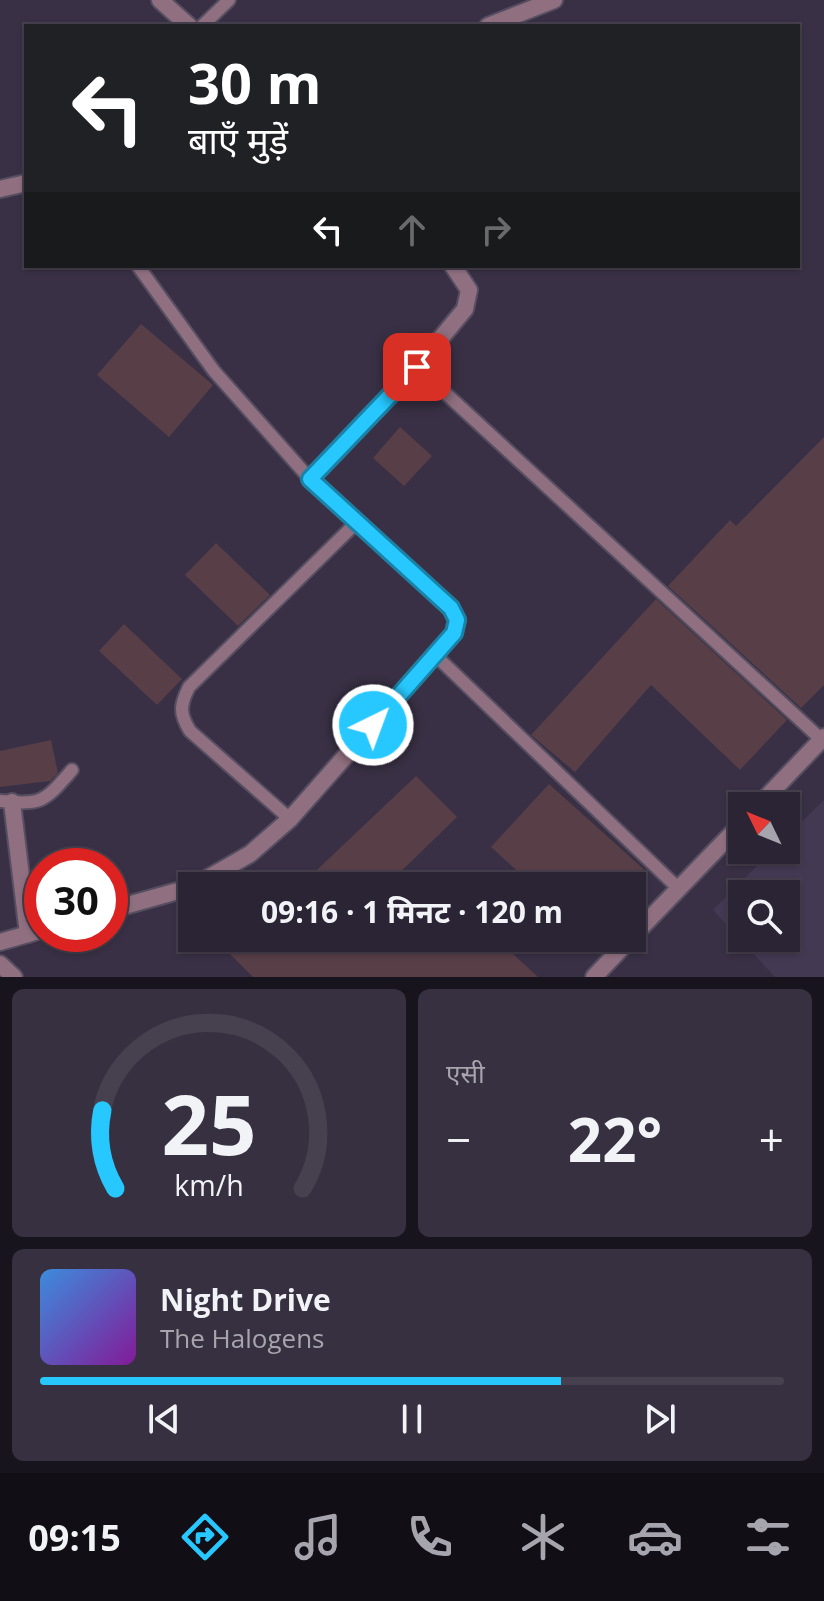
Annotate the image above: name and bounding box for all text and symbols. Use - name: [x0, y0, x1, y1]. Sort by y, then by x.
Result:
- text: 30 m: [188, 44, 322, 120]
- icon: left: [56, 56, 160, 160]
- text: बाएँ मुड़ें: [188, 116, 288, 165]
- icon: left: [306, 208, 350, 252]
- icon: ahead: [390, 208, 434, 252]
- icon: right: [474, 208, 518, 252]
- pin: [383, 333, 451, 401]
- icon: arrive: [395, 345, 439, 389]
- position arrow: [331, 683, 415, 767]
- north arrow: [728, 792, 800, 864]
- map controls: [728, 792, 800, 952]
- speed limit sign: 30: [24, 848, 128, 952]
- button: search: [728, 880, 800, 952]
- text: 09:16 · 1 मिनट · 120 m: [261, 891, 563, 932]
- text: एसी: [446, 1055, 485, 1091]
- text: 25: [161, 1066, 257, 1179]
- text: 22°: [568, 1098, 662, 1180]
- text: −: [446, 1109, 471, 1169]
- text: +: [759, 1109, 784, 1169]
- text: km/h: [174, 1165, 244, 1204]
- text: Night Drive: [160, 1279, 331, 1320]
- text: The Halogens: [160, 1320, 325, 1356]
- icon: previous: [142, 1397, 186, 1441]
- icon: pause: [390, 1397, 434, 1441]
- icon: next: [638, 1397, 682, 1441]
- icon: directions: [177, 1509, 233, 1565]
- icon: music: [290, 1509, 346, 1565]
- icon: phone: [402, 1509, 458, 1565]
- icon: climate: [515, 1509, 571, 1565]
- icon: car: [627, 1509, 683, 1565]
- icon: filters: [740, 1509, 796, 1565]
- text: 09:15: [28, 1513, 121, 1562]

